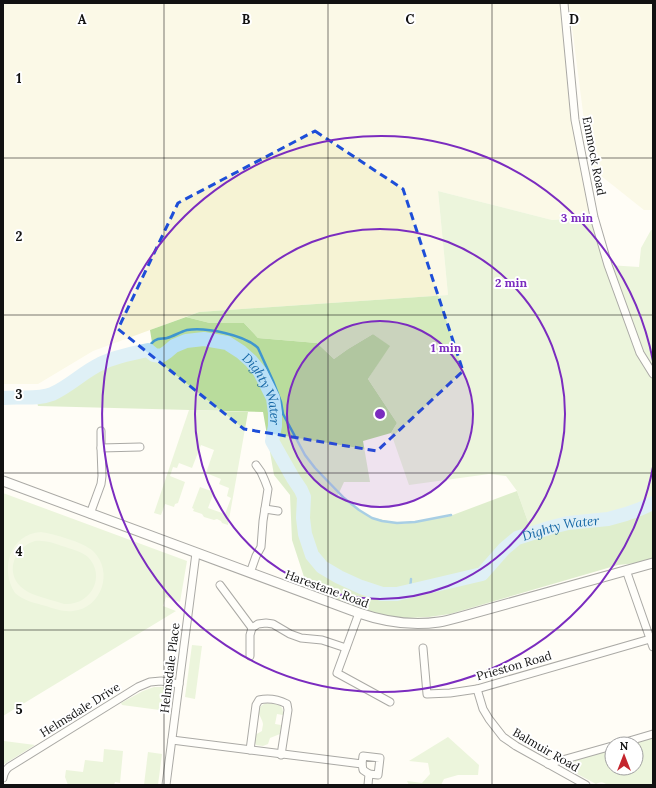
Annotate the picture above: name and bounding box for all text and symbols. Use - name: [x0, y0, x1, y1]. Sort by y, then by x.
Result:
- text: A: [78, 11, 87, 28]
- text: B: [242, 11, 251, 28]
- text: C: [406, 11, 415, 28]
- text: D: [569, 11, 579, 28]
- text: 1: [16, 70, 22, 87]
- street label: Emmock Road: [580, 115, 609, 196]
- text: 3 min: [561, 210, 594, 225]
- text: 2: [16, 228, 23, 245]
- text: 2 min: [495, 275, 527, 290]
- text: 1 min: [431, 340, 462, 355]
- water label: Dighty Water: [239, 349, 283, 425]
- text: 3: [15, 386, 23, 403]
- centre of rings: [373, 407, 387, 421]
- water label: Dighty Water: [520, 512, 600, 545]
- text: 4: [15, 543, 23, 560]
- street label: Harestane Road: [283, 566, 371, 611]
- street label: Helmsdale Place: [157, 621, 183, 714]
- street label: Prieston Road: [474, 648, 553, 683]
- street label: Helmsdale Drive: [37, 679, 123, 740]
- text: 5: [15, 701, 23, 718]
- street label: Balmuir Road: [510, 724, 582, 775]
- north arrow: [604, 736, 644, 776]
- text: N: [620, 739, 629, 753]

